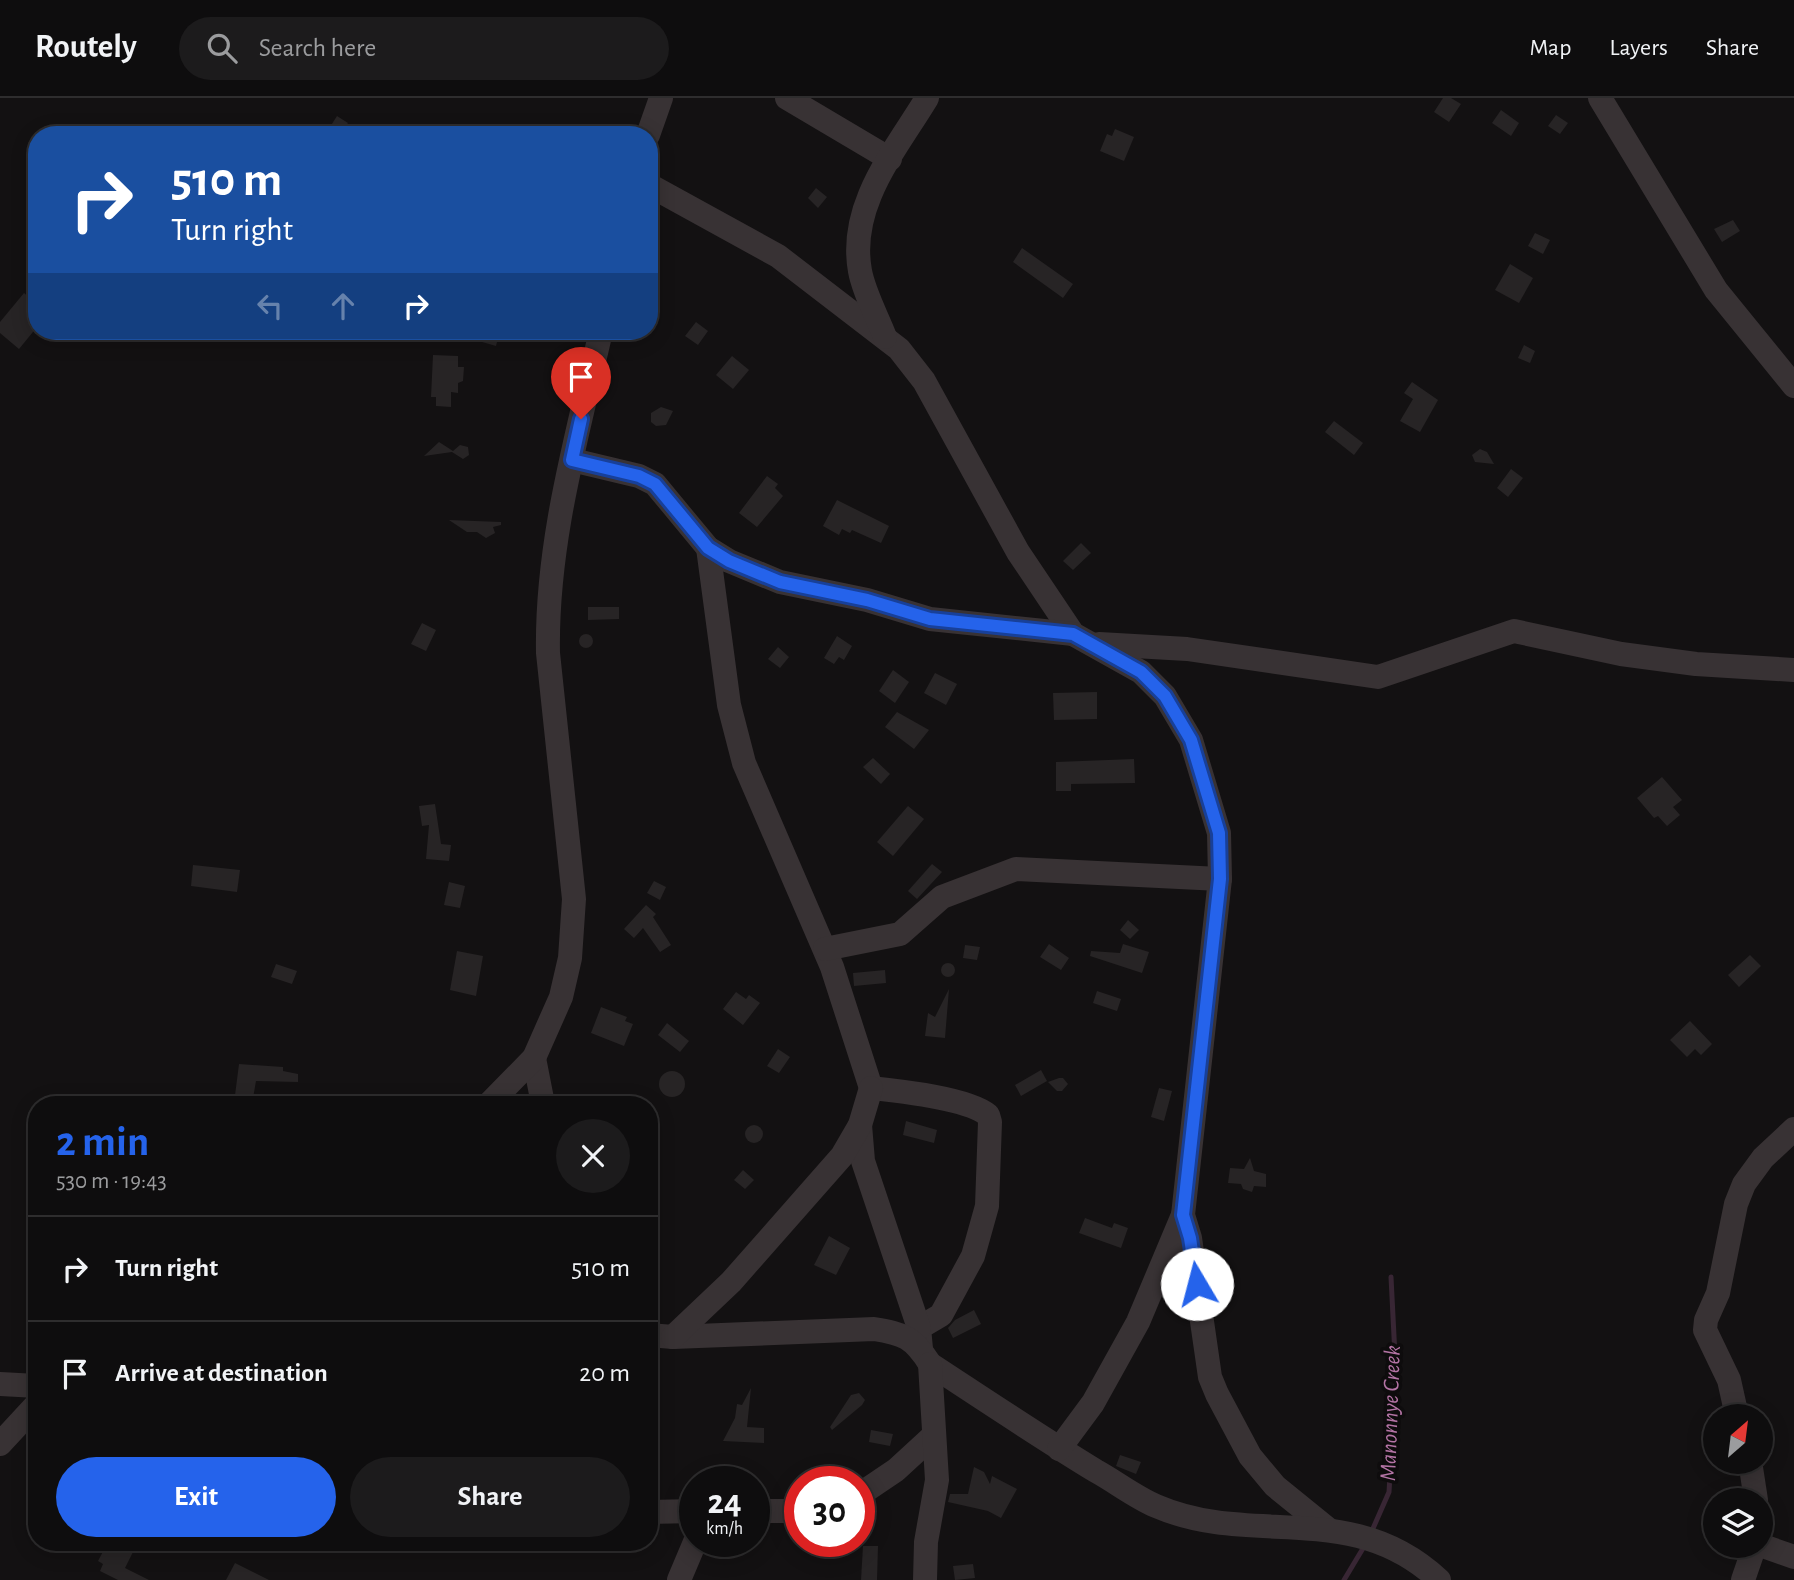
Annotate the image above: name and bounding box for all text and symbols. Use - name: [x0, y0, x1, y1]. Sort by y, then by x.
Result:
- search box: [179, 17, 669, 80]
- icon: search: [203, 29, 241, 67]
- text: Routely: [35, 31, 137, 64]
- text: Search here: [259, 35, 376, 61]
- text: Map: [1529, 36, 1571, 60]
- text: Layers: [1609, 36, 1668, 60]
- text: Share: [1706, 36, 1759, 60]
- icon: right: [56, 154, 147, 245]
- text: 510 m: [171, 156, 282, 205]
- text: Turn right: [171, 214, 293, 246]
- icon: left: [251, 287, 289, 325]
- icon: ahead: [324, 287, 362, 325]
- icon: right: [397, 287, 435, 325]
- pin: [551, 347, 611, 419]
- icon: arrive: [562, 358, 600, 396]
- button: close: [556, 1119, 630, 1193]
- text: 2 min: [56, 1121, 149, 1163]
- text: 530 m · 19:43: [56, 1170, 167, 1193]
- position arrow: [1160, 1247, 1234, 1321]
- icon: right: [56, 1250, 94, 1288]
- text: Turn right: [115, 1255, 218, 1281]
- text: 510 m: [571, 1255, 630, 1281]
- water label: Manonnye Creek: [1377, 1344, 1405, 1481]
- icon: arrive: [56, 1355, 94, 1393]
- text: Arrive at destination: [115, 1360, 328, 1386]
- text: 20 m: [579, 1360, 630, 1386]
- north arrow: [1703, 1404, 1773, 1474]
- map controls: [1703, 1404, 1773, 1558]
- button: Exit: [56, 1457, 336, 1537]
- button: Share: [350, 1457, 630, 1537]
- speed limit sign: 30: [784, 1466, 875, 1557]
- text: 24: [707, 1485, 742, 1520]
- button: layers: [1703, 1488, 1773, 1558]
- text: km/h: [706, 1520, 743, 1538]

